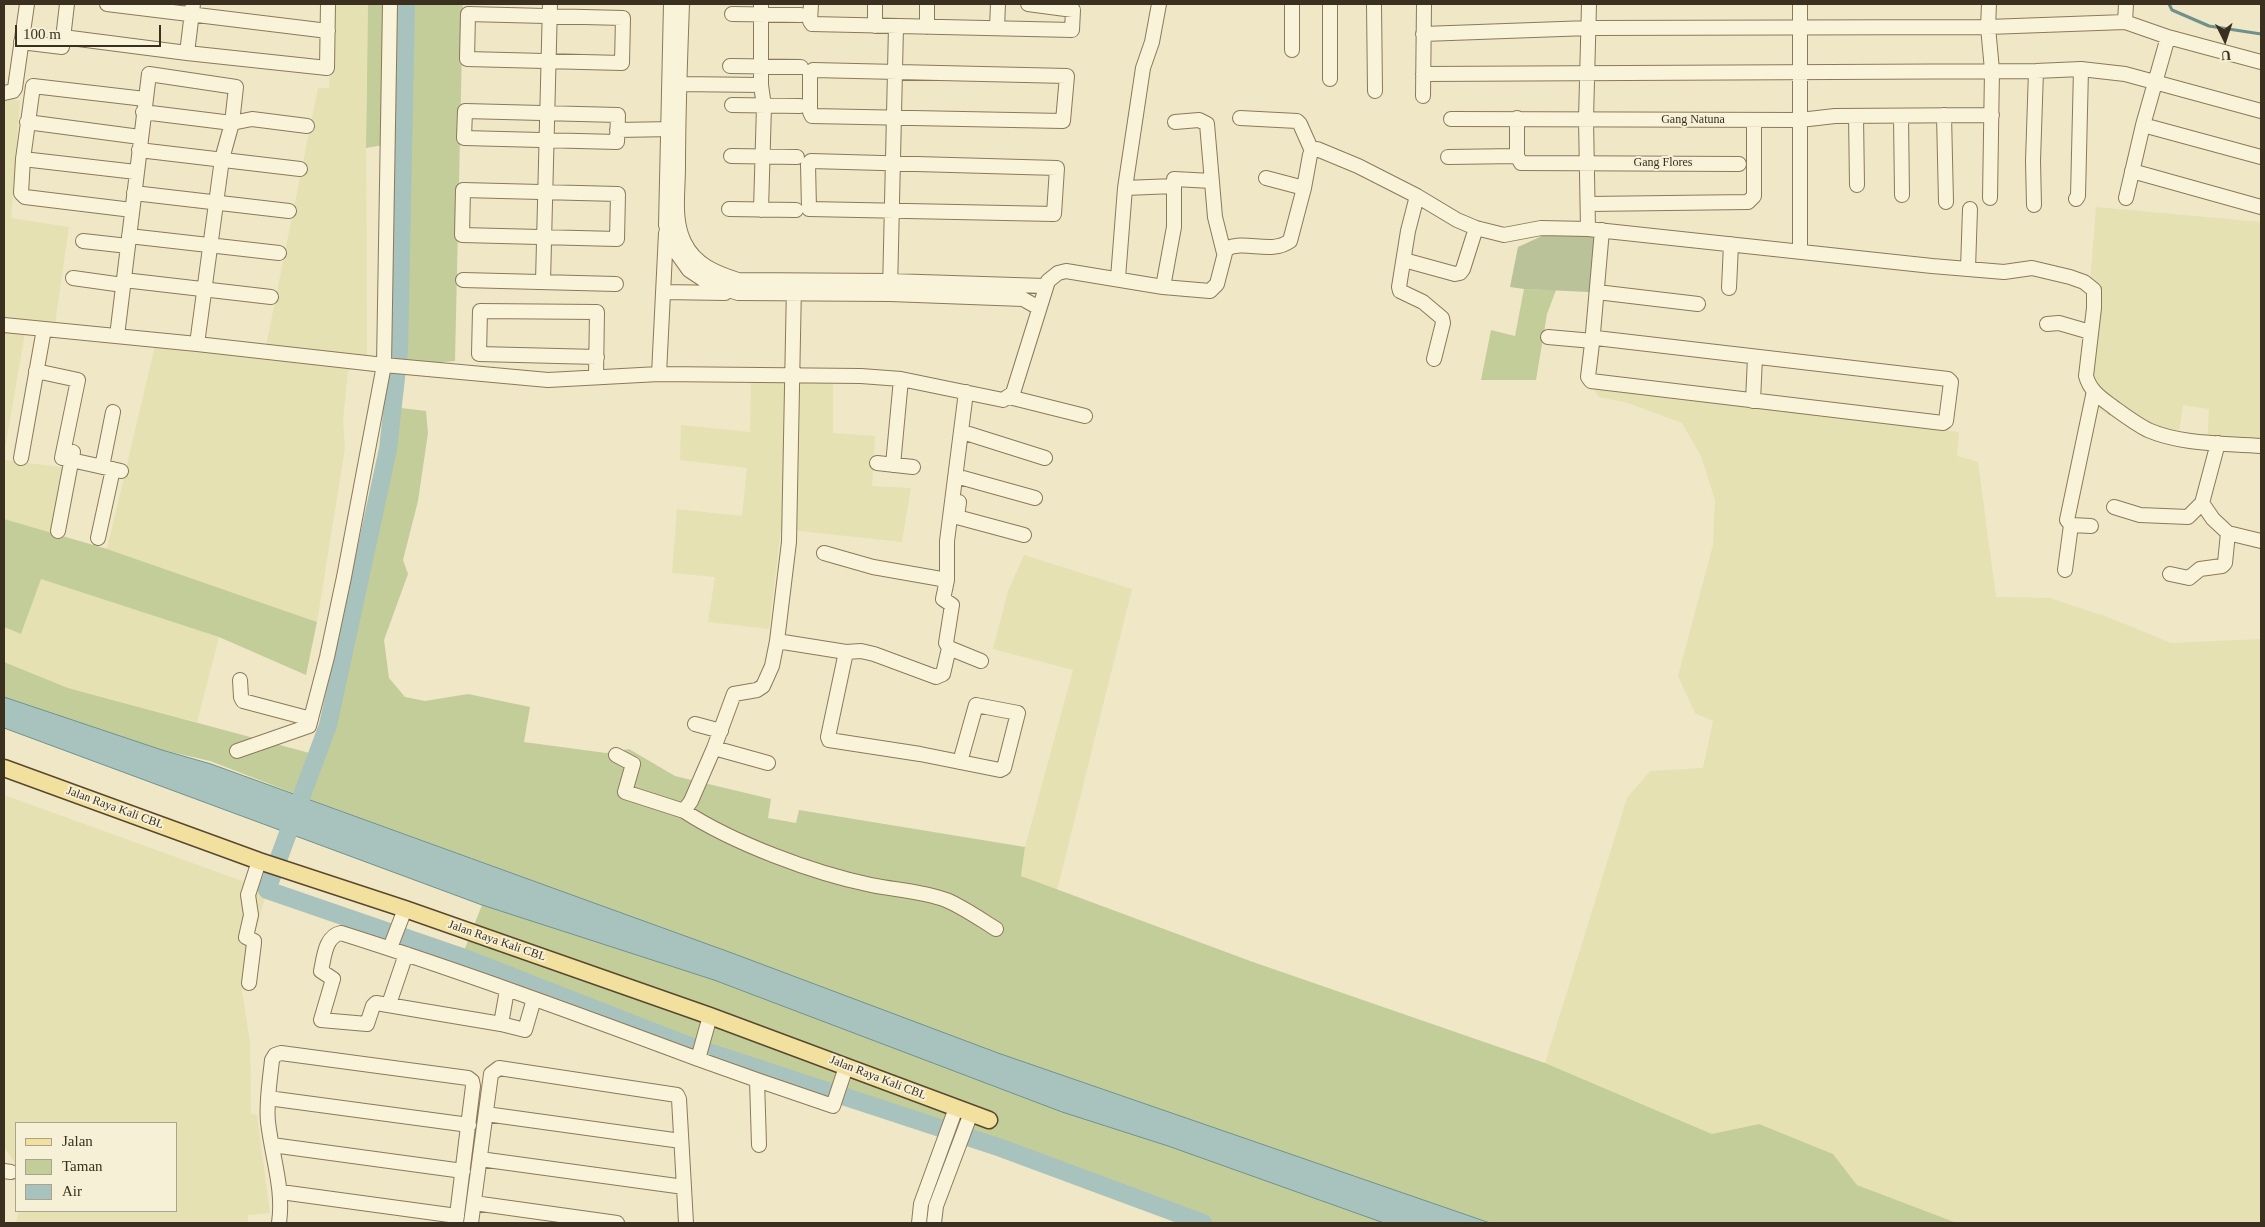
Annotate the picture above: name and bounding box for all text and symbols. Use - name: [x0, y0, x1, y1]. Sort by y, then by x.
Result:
- scale bar: [18, 15, 164, 47]
- north arrow: [2200, 15, 2250, 65]
- text: 100 m: [23, 26, 61, 42]
- text: U: [2221, 48, 2232, 63]
- street label: Gang Natuna: [1661, 113, 1725, 127]
- street label: Gang Flores: [1634, 156, 1692, 170]
- street label: Jalan Raya Kali CBL: [64, 784, 166, 832]
- street label: Jalan Raya Kali CBL: [446, 918, 548, 964]
- street label: Jalan Raya Kali CBL: [828, 1053, 928, 1103]
- legend: [15, 1122, 178, 1212]
- text: Jalan: [62, 1133, 93, 1149]
- text: Taman: [62, 1158, 103, 1174]
- text: Air: [62, 1183, 82, 1199]

